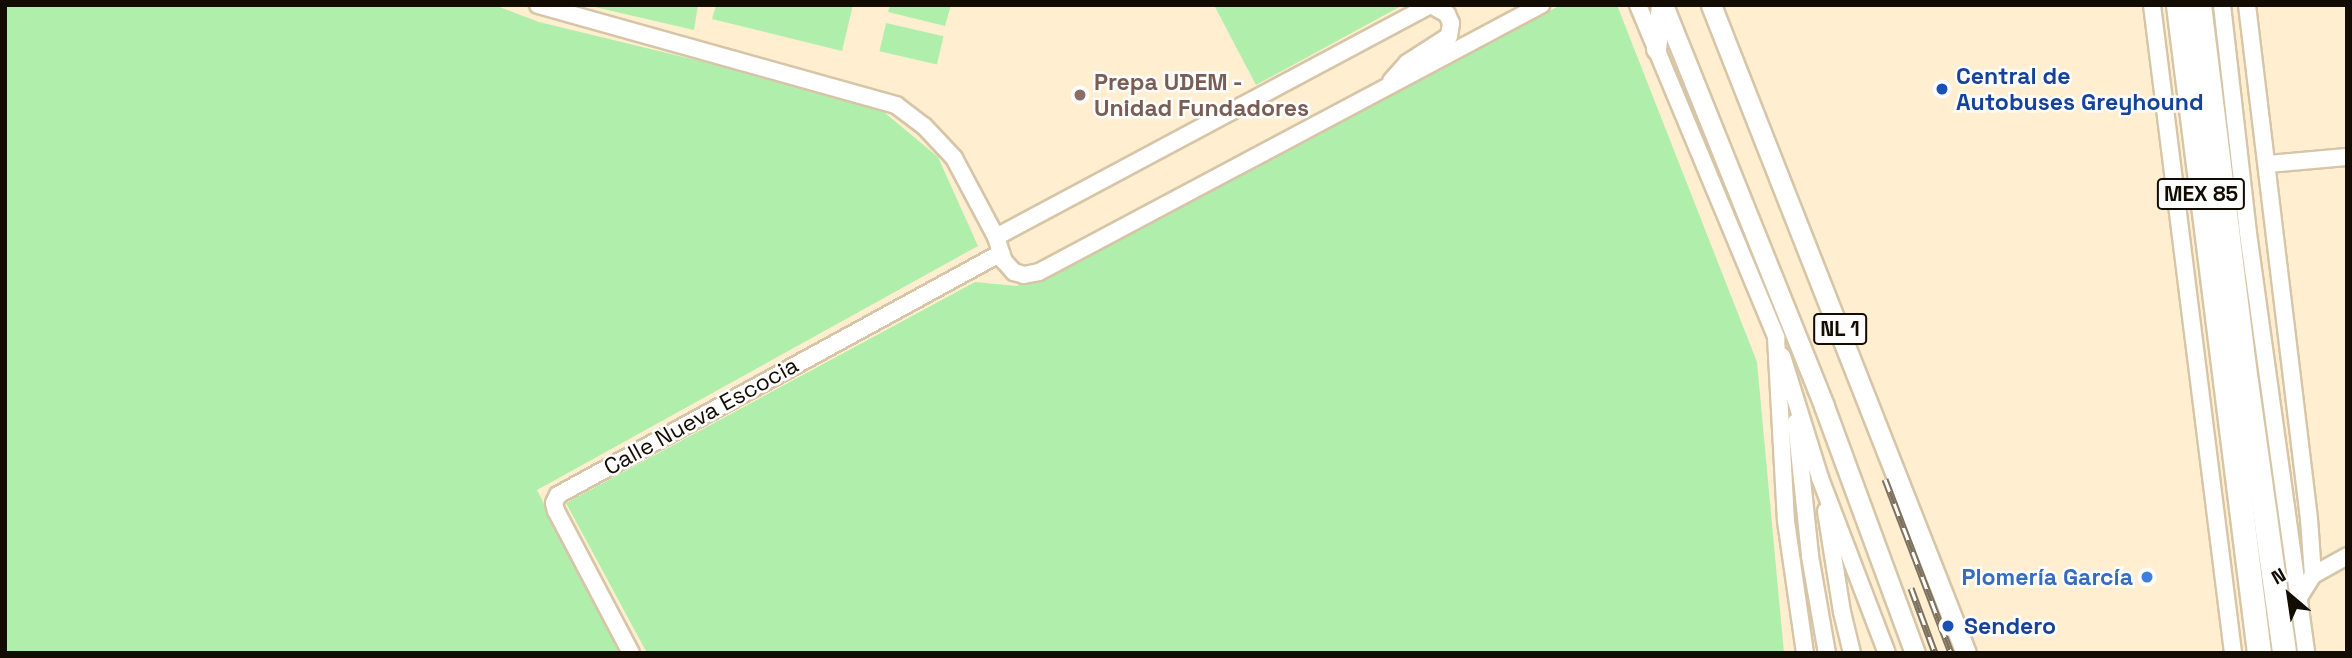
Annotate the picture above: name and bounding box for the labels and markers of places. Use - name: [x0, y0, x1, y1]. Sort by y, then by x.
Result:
- place label: Central de Autobuses Greyhound: [1956, 62, 2204, 116]
- place label: Prepa UDEM - Unidad Fundadores: [1094, 68, 1309, 122]
- marker: Central de Autobuses Greyhound: [1934, 81, 1950, 97]
- marker: Prepa UDEM - Unidad Fundadores: [1072, 87, 1088, 103]
- place label: Plomería García: [1962, 563, 2133, 591]
- marker: Plomería García: [2139, 569, 2155, 585]
- place label: Sendero: [1964, 612, 2056, 640]
- marker: Sendero: [1938, 616, 1958, 636]

